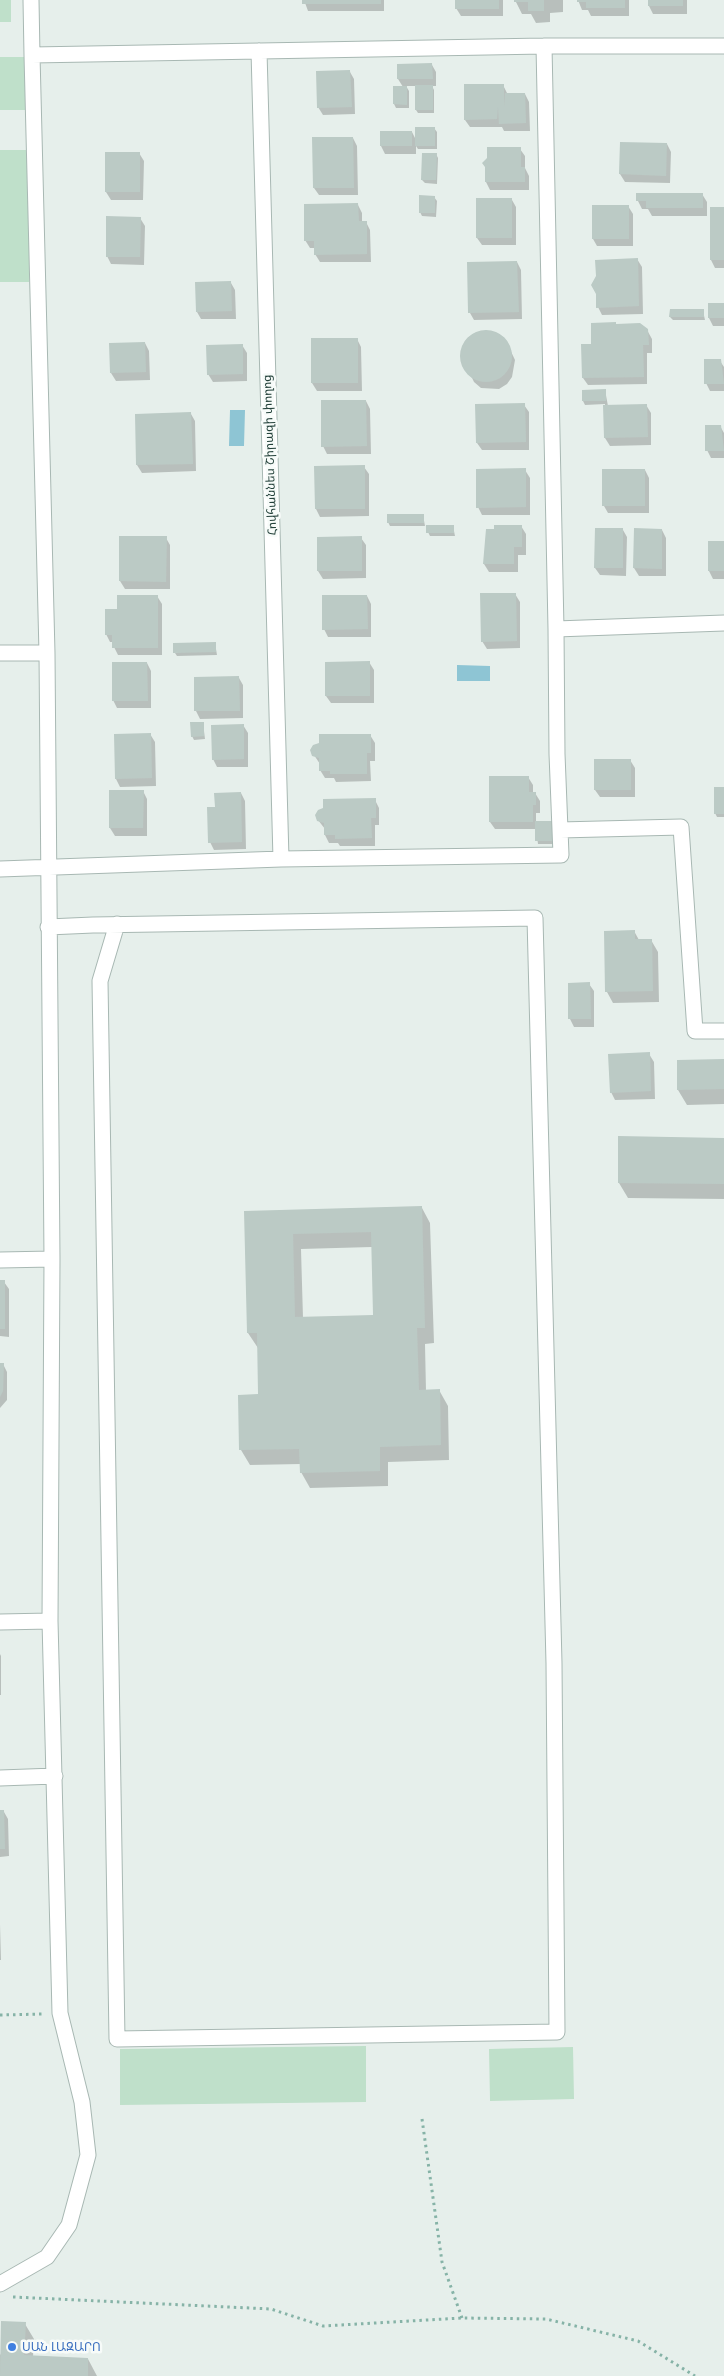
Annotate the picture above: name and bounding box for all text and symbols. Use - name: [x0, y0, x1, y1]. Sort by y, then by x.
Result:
- street label: Հովհաննես Շիրազի փողոց: [260, 374, 280, 536]
- place label: ՍԱՆ ԼԱԶԱՐՈ: [22, 2340, 101, 2354]
- marker: ՍԱՆ ԼԱԶԱՐՈ: [6, 2341, 18, 2353]

